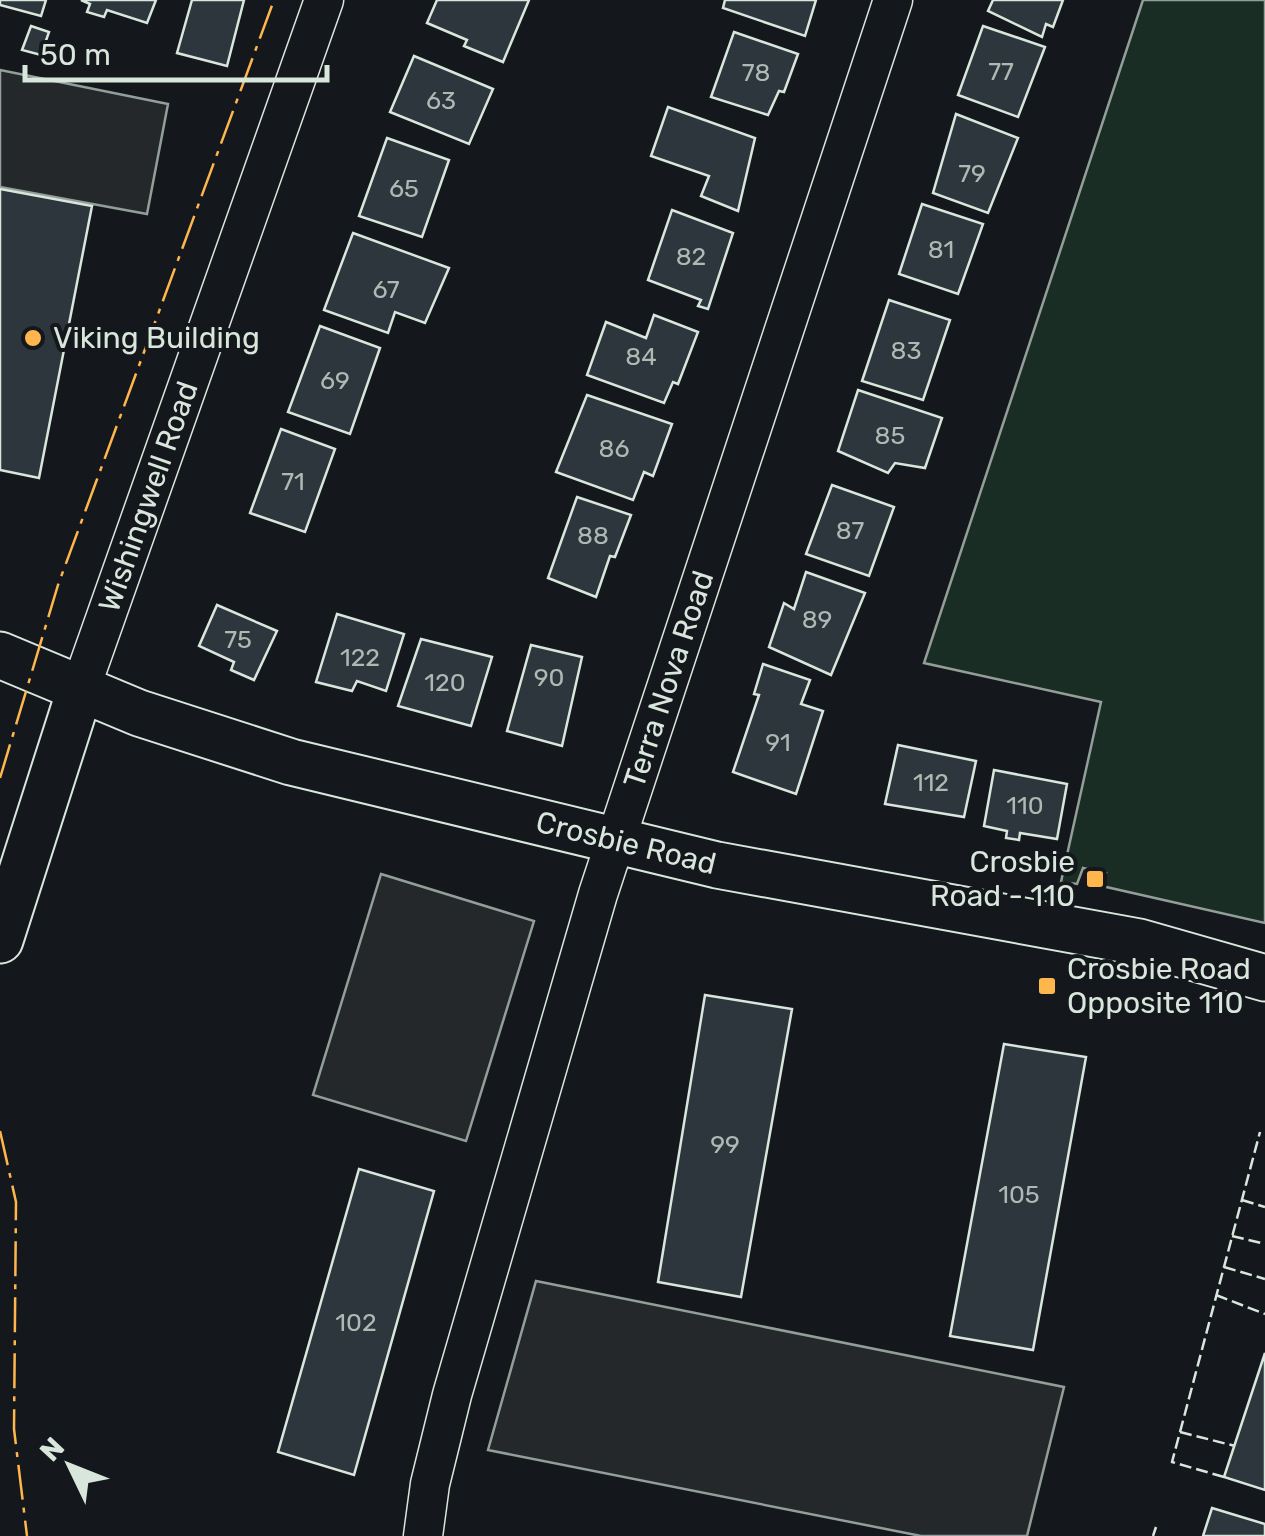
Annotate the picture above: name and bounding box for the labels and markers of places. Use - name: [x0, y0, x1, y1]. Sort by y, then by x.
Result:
- place label: Viking Building: [53, 320, 260, 356]
- marker: Viking Building: [22, 327, 44, 349]
- place label: Crosbie Road - 110: [930, 844, 1075, 914]
- marker: Crosbie Road - 110: [1084, 868, 1106, 890]
- place label: Crosbie Road Opposite 110: [1067, 951, 1251, 1021]
- marker: Crosbie Road Opposite 110: [1036, 975, 1058, 997]

